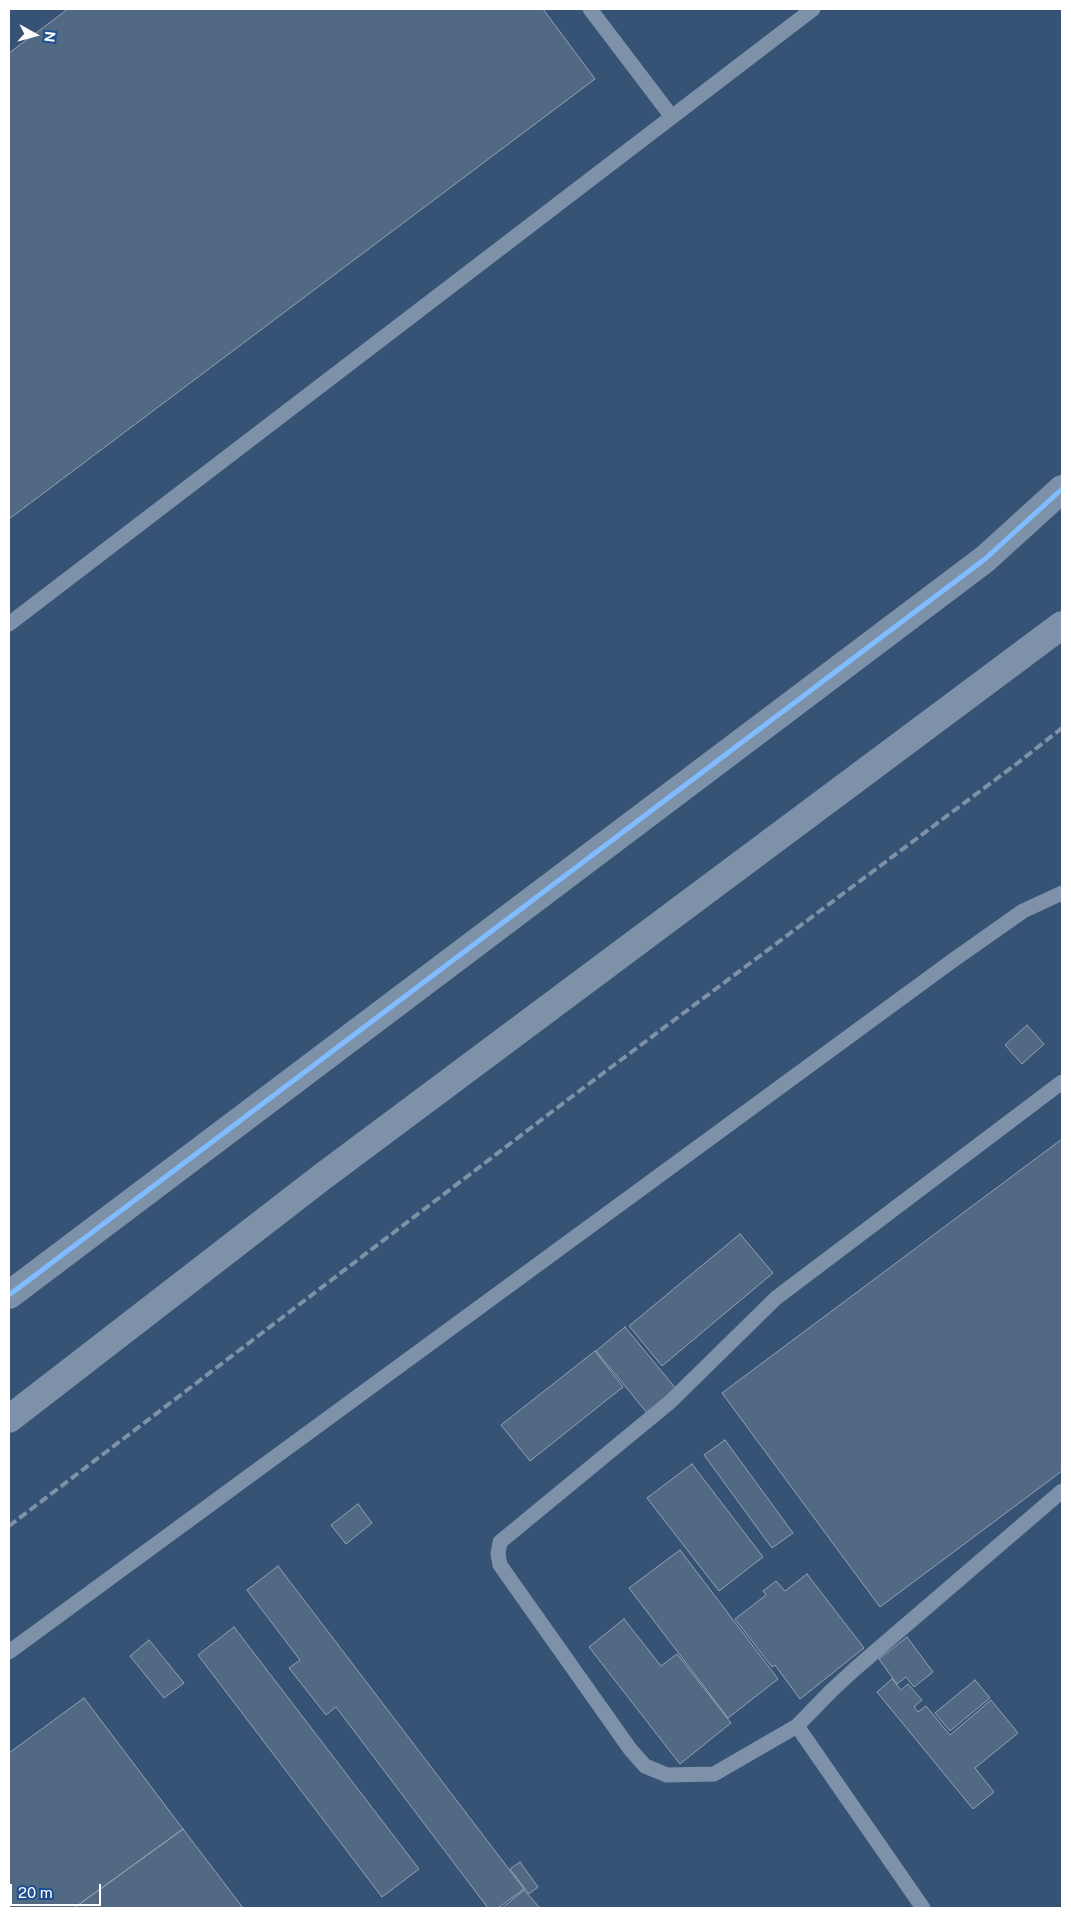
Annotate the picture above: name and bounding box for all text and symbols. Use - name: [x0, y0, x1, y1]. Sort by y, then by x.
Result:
- north arrow: [10, 10, 60, 60]
- text: N: [41, 30, 58, 43]
- scale bar: [12, 1874, 104, 1906]
- text: 20 m: [18, 1884, 53, 1901]

